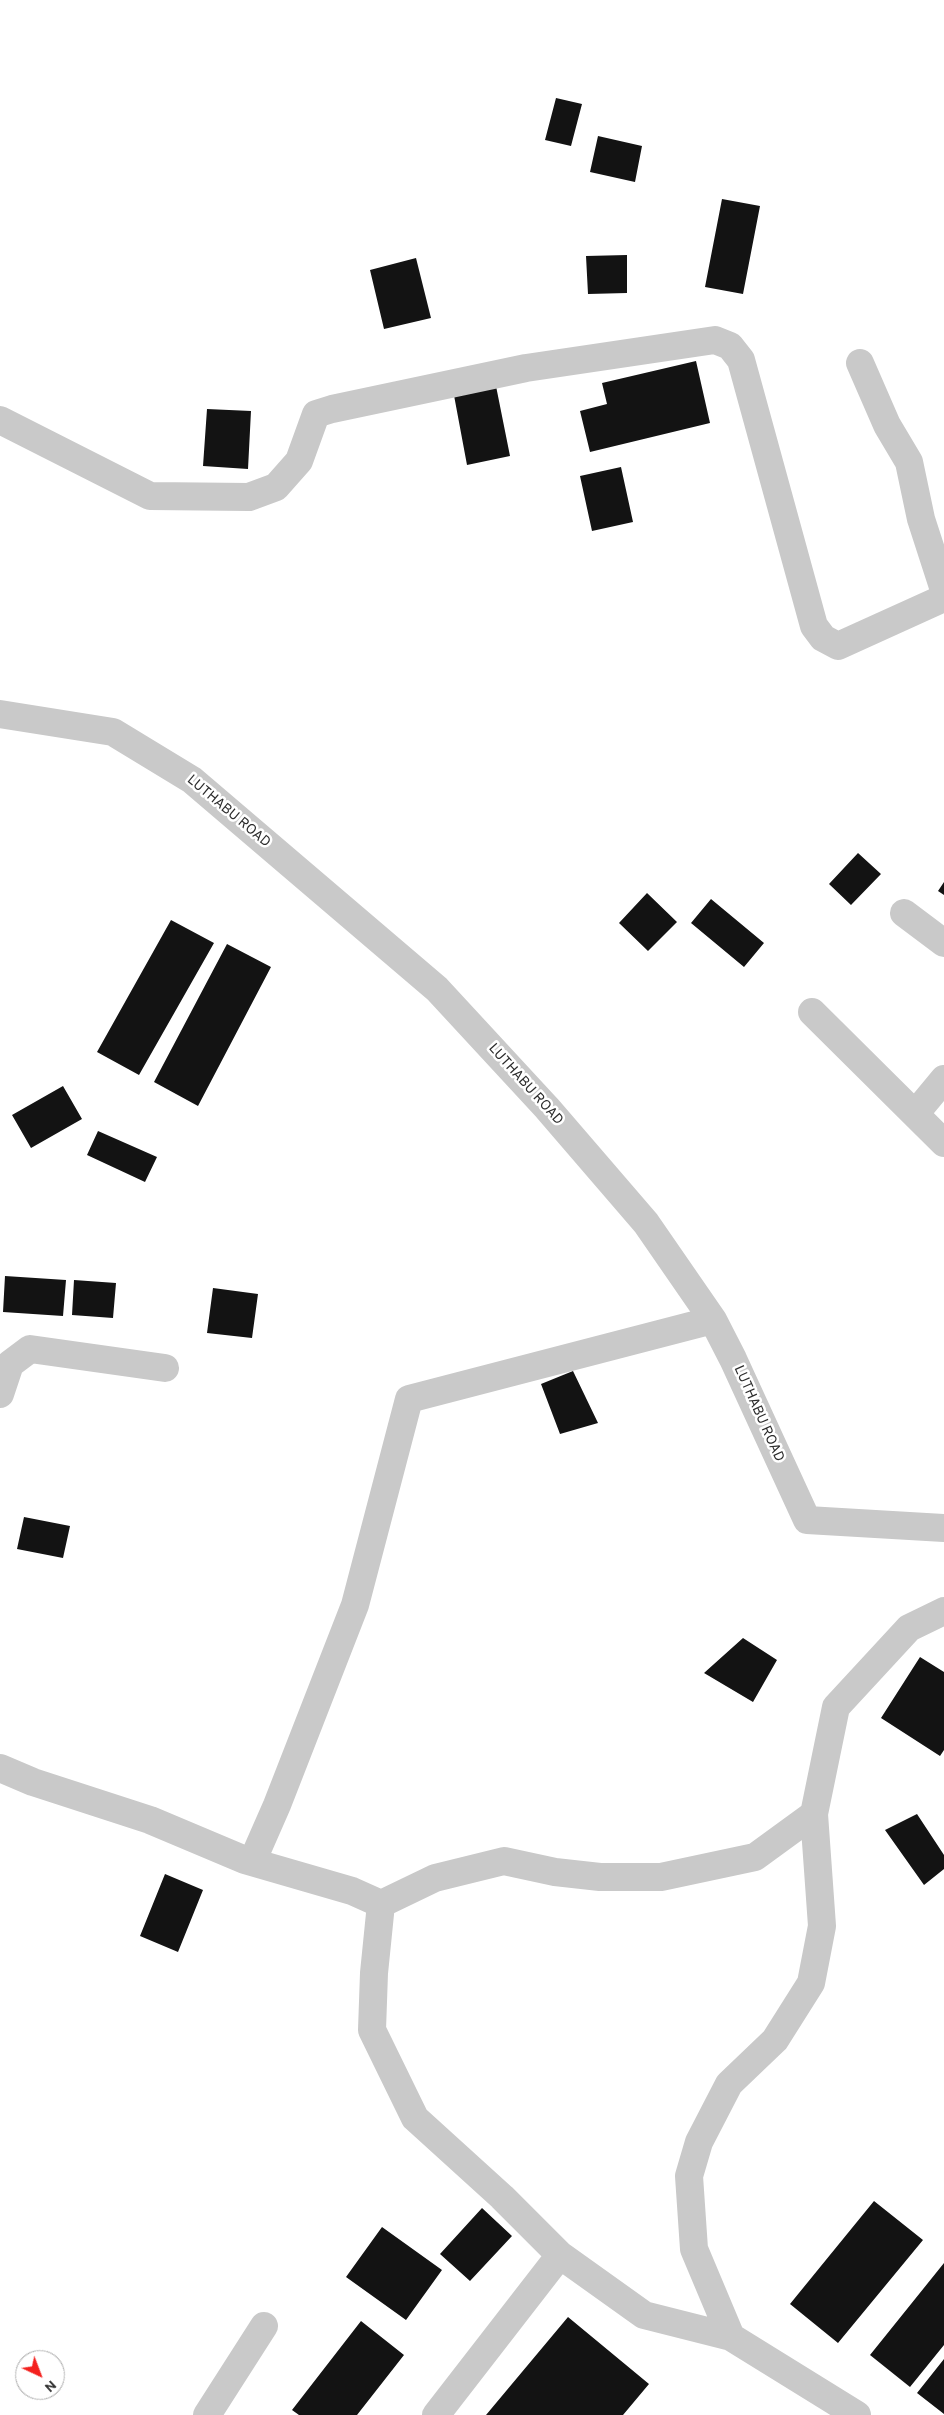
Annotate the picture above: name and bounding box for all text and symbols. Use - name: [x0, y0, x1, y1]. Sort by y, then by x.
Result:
- street label: LUTHABU ROAD: [183, 772, 273, 852]
- street label: LUTHABU ROAD: [484, 1041, 566, 1129]
- street label: LUTHABU ROAD: [729, 1363, 787, 1465]
- north arrow: [15, 2350, 65, 2400]
- text: N: [40, 2376, 59, 2395]

